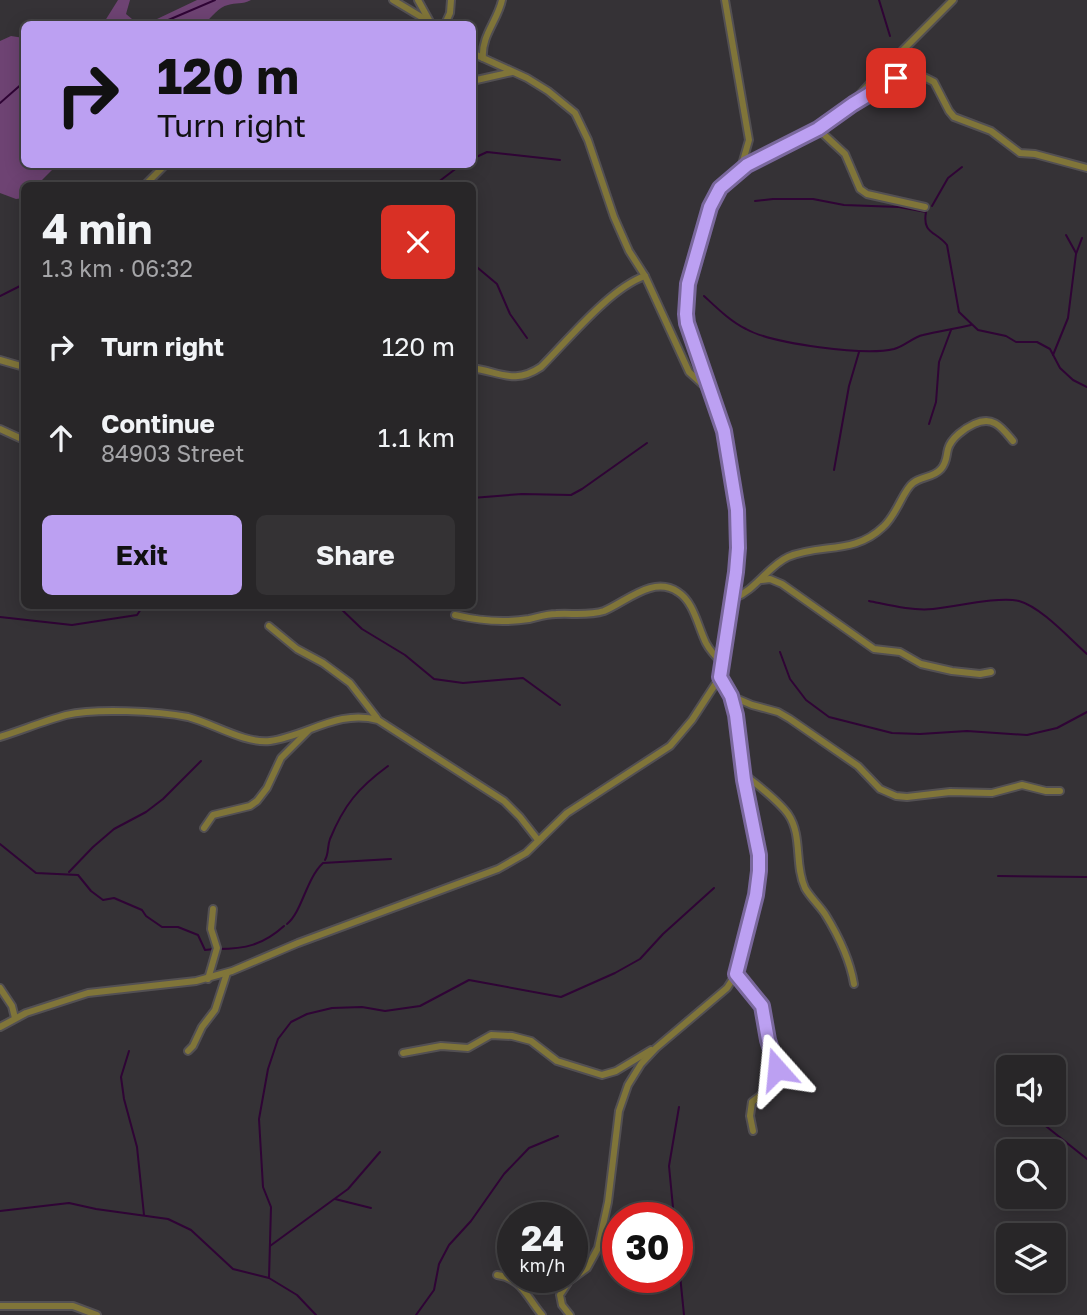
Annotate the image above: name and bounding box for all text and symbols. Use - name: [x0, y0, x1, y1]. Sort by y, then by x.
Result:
- text: 120 m: [157, 46, 299, 105]
- pin: [866, 48, 926, 108]
- icon: right: [42, 49, 133, 140]
- icon: arrive: [877, 59, 915, 97]
- text: Turn right: [157, 106, 306, 144]
- text: 4 min: [42, 203, 152, 253]
- button: close: [381, 205, 455, 279]
- text: 1.3 km · 06:32: [42, 254, 193, 282]
- icon: right: [42, 328, 80, 366]
- text: Turn right: [101, 331, 224, 362]
- text: 120 m: [382, 331, 455, 362]
- text: Continue: [101, 408, 215, 439]
- icon: ahead: [42, 419, 80, 457]
- text: 1.1 km: [378, 422, 455, 453]
- text: 84903 Street: [101, 439, 245, 467]
- button: Exit: [42, 515, 242, 595]
- button: Share: [256, 515, 455, 595]
- position arrow: [740, 1032, 814, 1106]
- map controls: [996, 1055, 1066, 1293]
- button: sound: [996, 1055, 1066, 1125]
- button: search: [996, 1139, 1066, 1209]
- speed limit sign: 30: [602, 1202, 693, 1293]
- text: 24: [521, 1217, 564, 1259]
- button: layers: [996, 1223, 1066, 1293]
- text: km/h: [520, 1254, 565, 1276]

